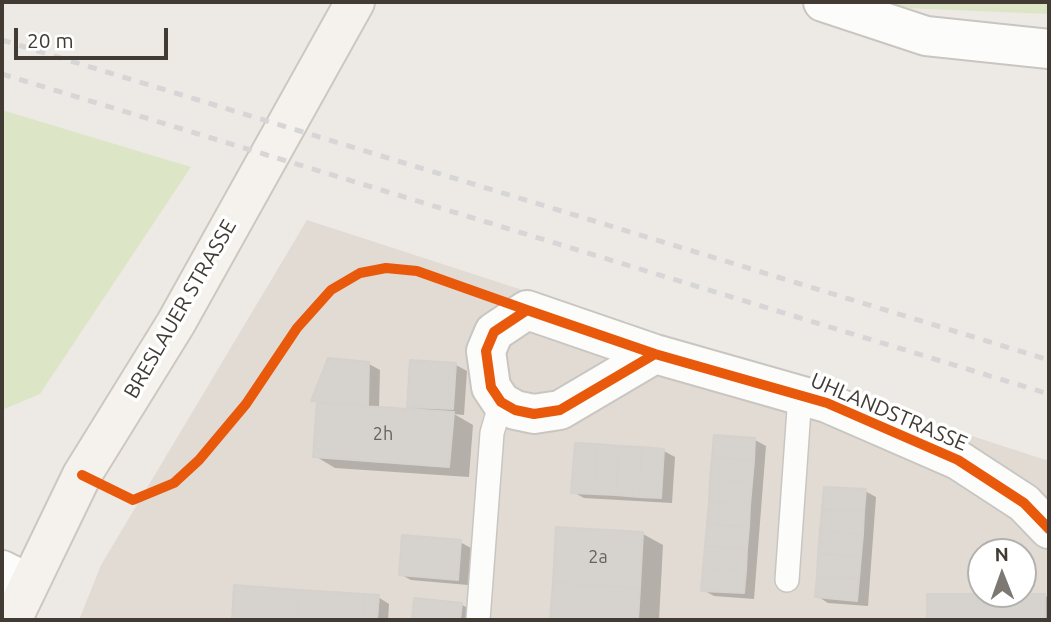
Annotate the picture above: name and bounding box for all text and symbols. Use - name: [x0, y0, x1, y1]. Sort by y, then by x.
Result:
- scale bar: [18, 14, 172, 58]
- text: 20 m: [27, 28, 74, 52]
- street label: BRESLAUER STRASSE: [119, 215, 241, 403]
- street label: UHLANDSTRASSE: [807, 368, 971, 456]
- house number: 2h: [373, 423, 393, 445]
- north arrow: [967, 538, 1037, 608]
- text: N: [994, 543, 1009, 565]
- house number: 2a: [588, 546, 608, 568]

